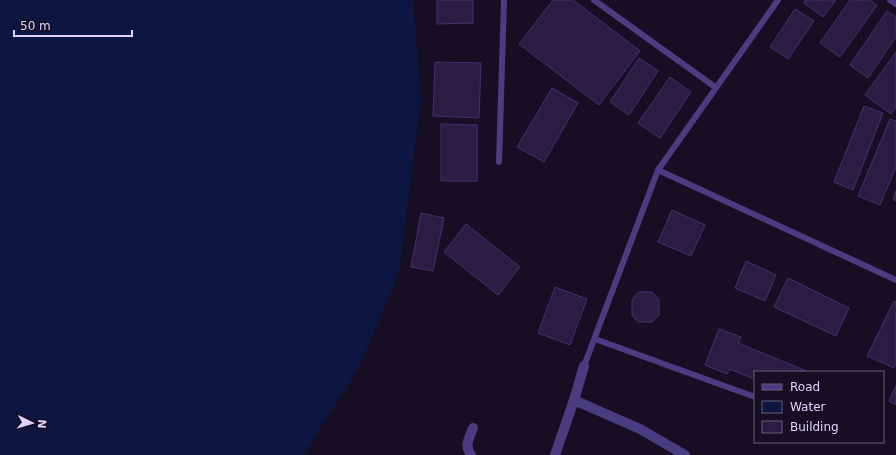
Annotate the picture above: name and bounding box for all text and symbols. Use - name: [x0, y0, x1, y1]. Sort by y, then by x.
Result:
- scale bar: [14, 12, 132, 38]
- text: 50 m: [20, 19, 51, 33]
- legend: [754, 371, 884, 443]
- text: Road: [790, 380, 820, 394]
- text: Water: [790, 400, 826, 414]
- north arrow: [12, 403, 52, 443]
- text: N: [35, 419, 48, 429]
- text: Building: [790, 420, 839, 434]

